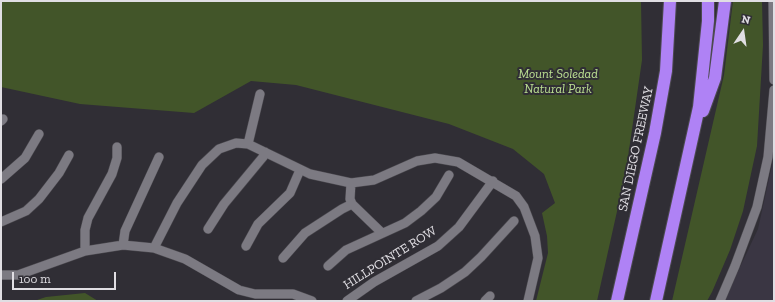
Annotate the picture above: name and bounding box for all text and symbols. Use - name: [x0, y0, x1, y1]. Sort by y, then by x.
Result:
- north arrow: [723, 12, 763, 52]
- text: N: [740, 13, 751, 27]
- park label: Mount Soledad Natural Park: [518, 66, 598, 97]
- street label: SAN DIEGO FREEWAY: [615, 85, 657, 213]
- street label: HILLPOINTE ROW: [341, 223, 439, 293]
- scale bar: [14, 264, 118, 290]
- text: 100 m: [19, 272, 51, 286]

